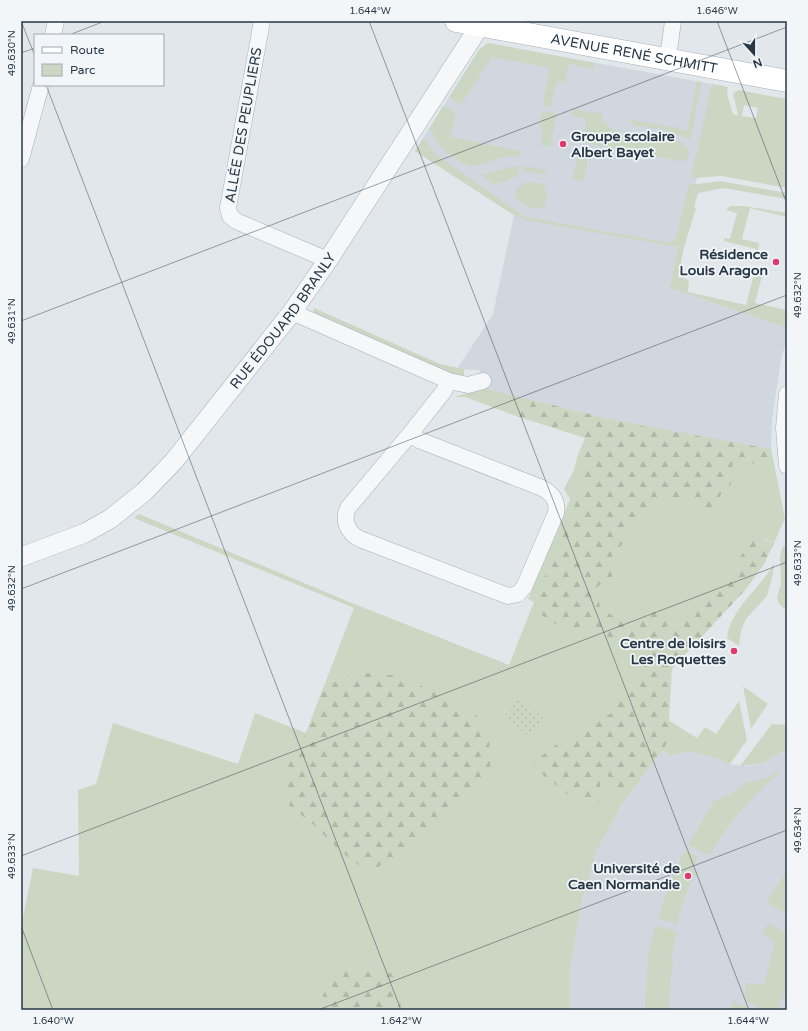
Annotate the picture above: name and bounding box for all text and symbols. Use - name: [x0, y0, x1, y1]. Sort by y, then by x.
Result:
- text: 1.644°W: [349, 5, 391, 17]
- text: 1.646°W: [696, 5, 738, 17]
- text: 49.630°N: [6, 30, 18, 76]
- street label: AVENUE RENÉ SCHMITT: [549, 30, 719, 77]
- legend: [34, 34, 164, 86]
- north arrow: [734, 34, 774, 74]
- text: Route: [70, 43, 105, 57]
- street label: ALLÉE DES PEUPLIERS: [221, 46, 266, 204]
- text: N: [751, 55, 764, 71]
- text: Parc: [70, 63, 95, 77]
- place label: Groupe scolaire Albert Bayet: [571, 128, 675, 161]
- marker: Groupe scolaire Albert Bayet: [558, 139, 568, 149]
- place label: Résidence Louis Aragon: [680, 246, 768, 279]
- street label: RUE ÉDOUARD BRANLY: [226, 250, 339, 393]
- marker: Résidence Louis Aragon: [771, 257, 781, 267]
- text: 49.632°N: [792, 272, 804, 318]
- text: 49.631°N: [6, 298, 18, 344]
- text: 49.633°N: [792, 540, 804, 586]
- text: 49.632°N: [6, 565, 18, 611]
- place label: Centre de loisirs Les Roquettes: [620, 635, 726, 668]
- marker: Centre de loisirs Les Roquettes: [729, 646, 739, 656]
- text: 49.634°N: [792, 807, 804, 853]
- text: 49.633°N: [6, 833, 18, 879]
- place label: Université de Caen Normandie: [568, 860, 680, 893]
- marker: Université de Caen Normandie: [683, 871, 693, 881]
- text: 1.640°W: [32, 1015, 74, 1027]
- text: 1.642°W: [380, 1015, 422, 1027]
- text: 1.644°W: [727, 1015, 769, 1027]

